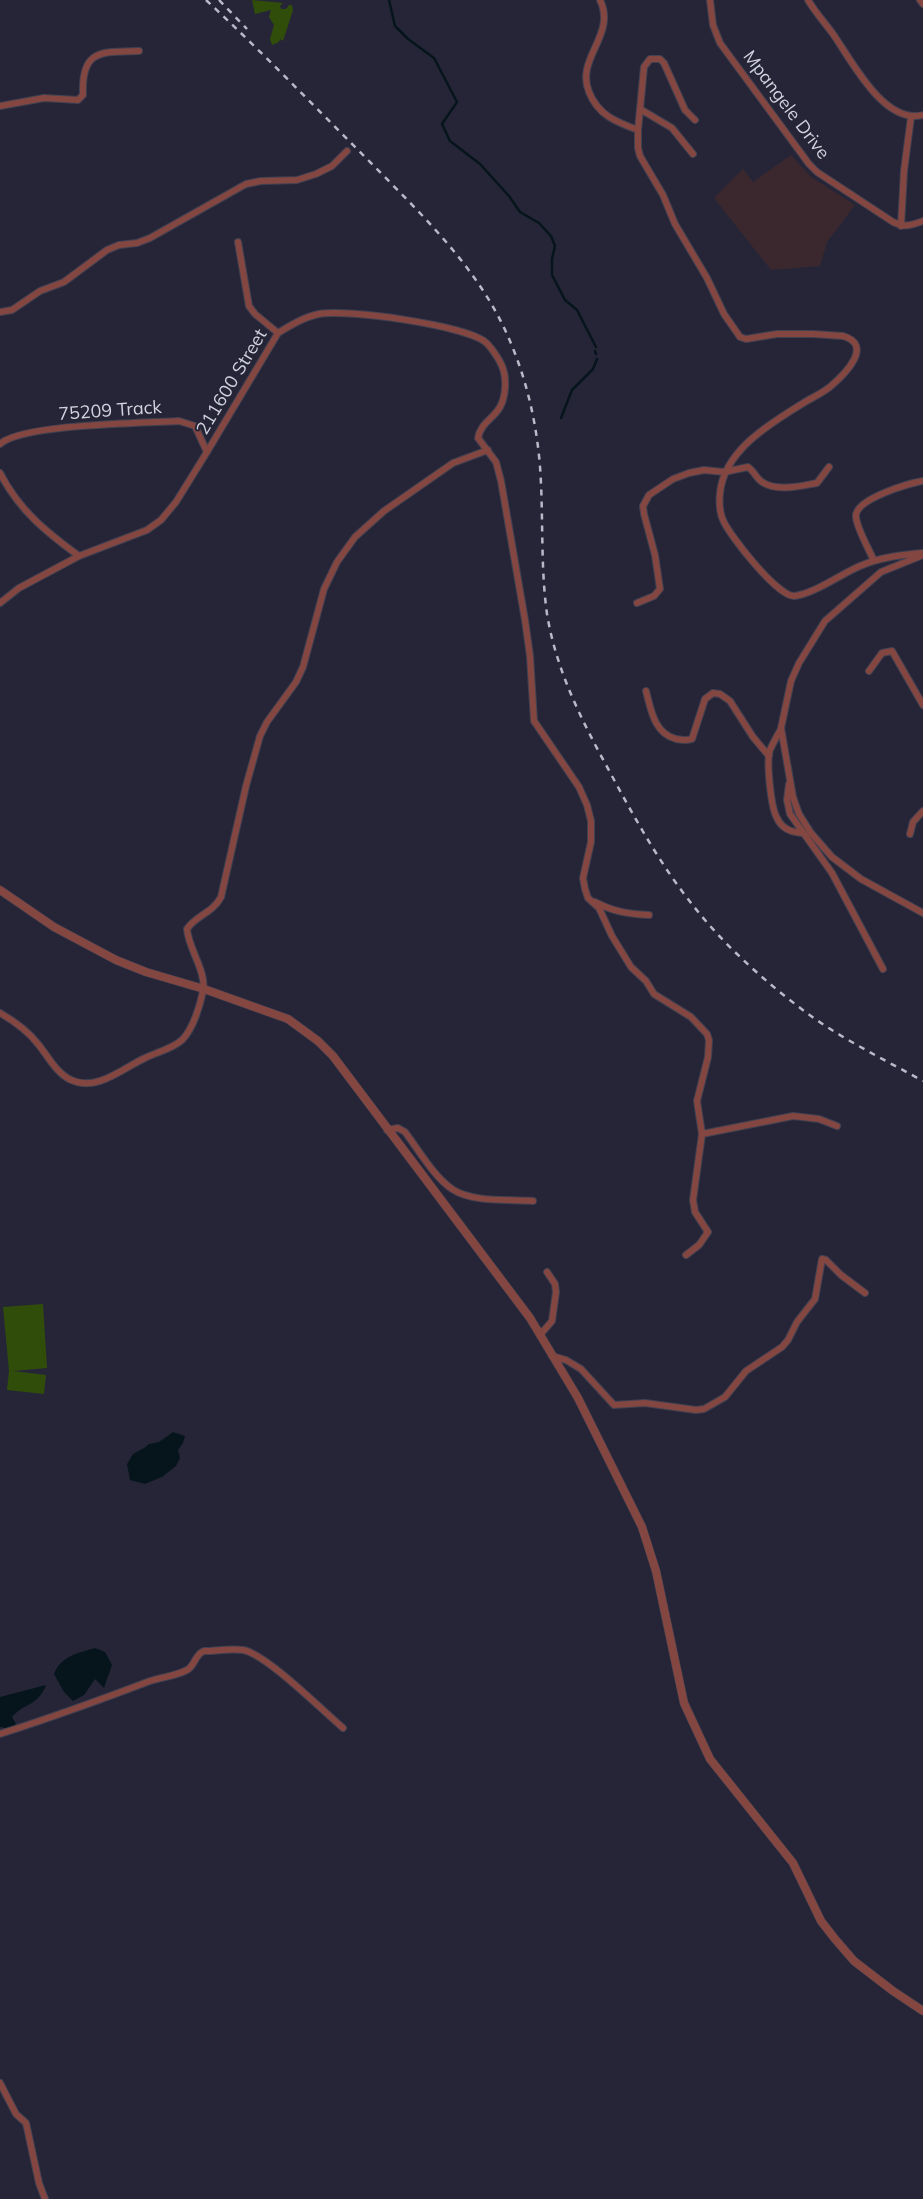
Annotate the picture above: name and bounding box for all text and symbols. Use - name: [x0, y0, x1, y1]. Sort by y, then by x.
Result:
- street label: Mpangele Drive: [738, 46, 834, 164]
- street label: 211600 Street: [192, 325, 272, 439]
- street label: 75209 Track: [58, 397, 162, 425]

